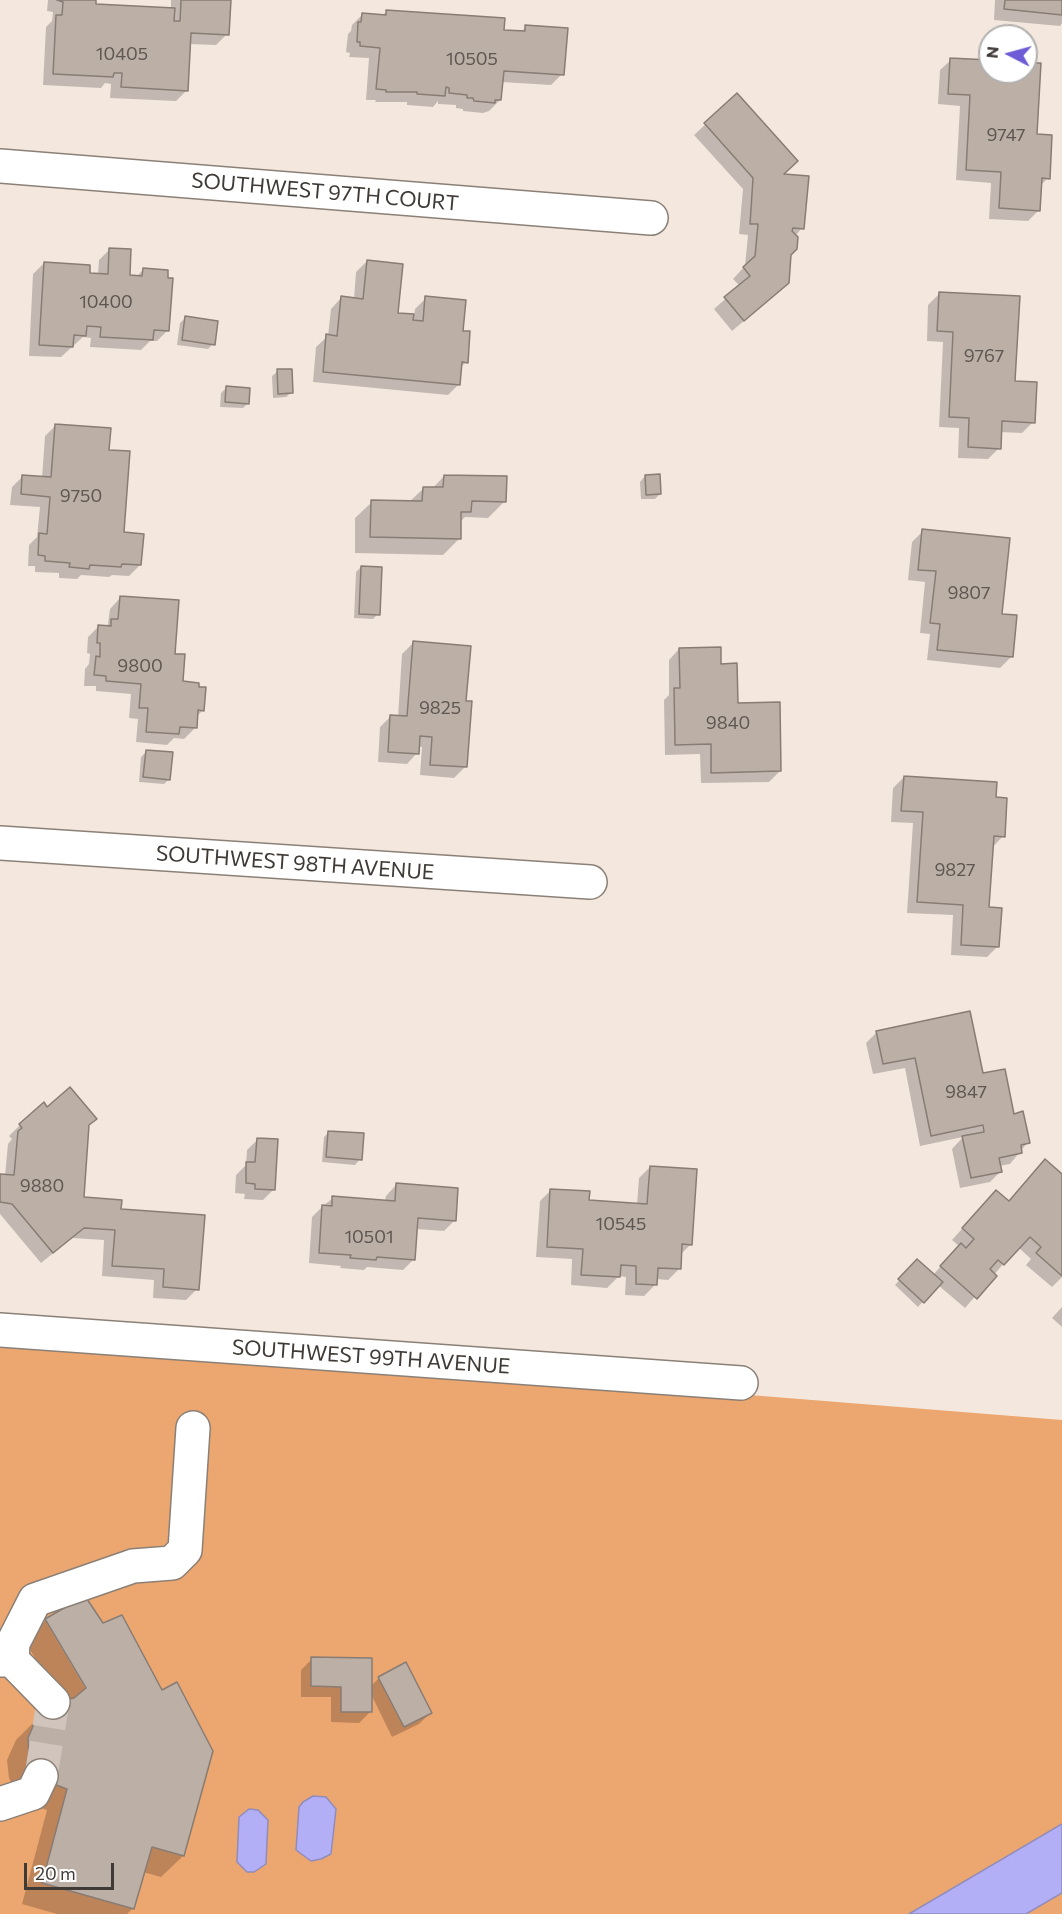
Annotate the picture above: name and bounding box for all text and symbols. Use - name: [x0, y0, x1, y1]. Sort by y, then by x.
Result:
- north arrow: [978, 24, 1038, 84]
- house number: 10405: [96, 43, 148, 65]
- text: N: [982, 45, 1002, 59]
- house number: 10505: [446, 48, 498, 70]
- house number: 9747: [986, 124, 1026, 146]
- street label: SOUTHWEST 97TH COURT: [190, 168, 460, 216]
- house number: 10400: [79, 291, 133, 313]
- house number: 9767: [964, 345, 1004, 367]
- house number: 9750: [60, 485, 102, 507]
- house number: 9807: [947, 582, 991, 604]
- house number: 9800: [117, 655, 163, 677]
- house number: 9825: [419, 697, 461, 719]
- house number: 9840: [706, 712, 750, 734]
- street label: SOUTHWEST 98TH AVENUE: [155, 841, 435, 885]
- house number: 9827: [934, 859, 976, 881]
- house number: 9847: [945, 1081, 987, 1103]
- house number: 9880: [20, 1175, 64, 1197]
- house number: 10545: [596, 1213, 646, 1235]
- house number: 10501: [344, 1226, 394, 1248]
- street label: SOUTHWEST 99TH AVENUE: [231, 1335, 511, 1379]
- scale bar: [27, 1851, 117, 1889]
- text: 20 m: [35, 1862, 76, 1884]

